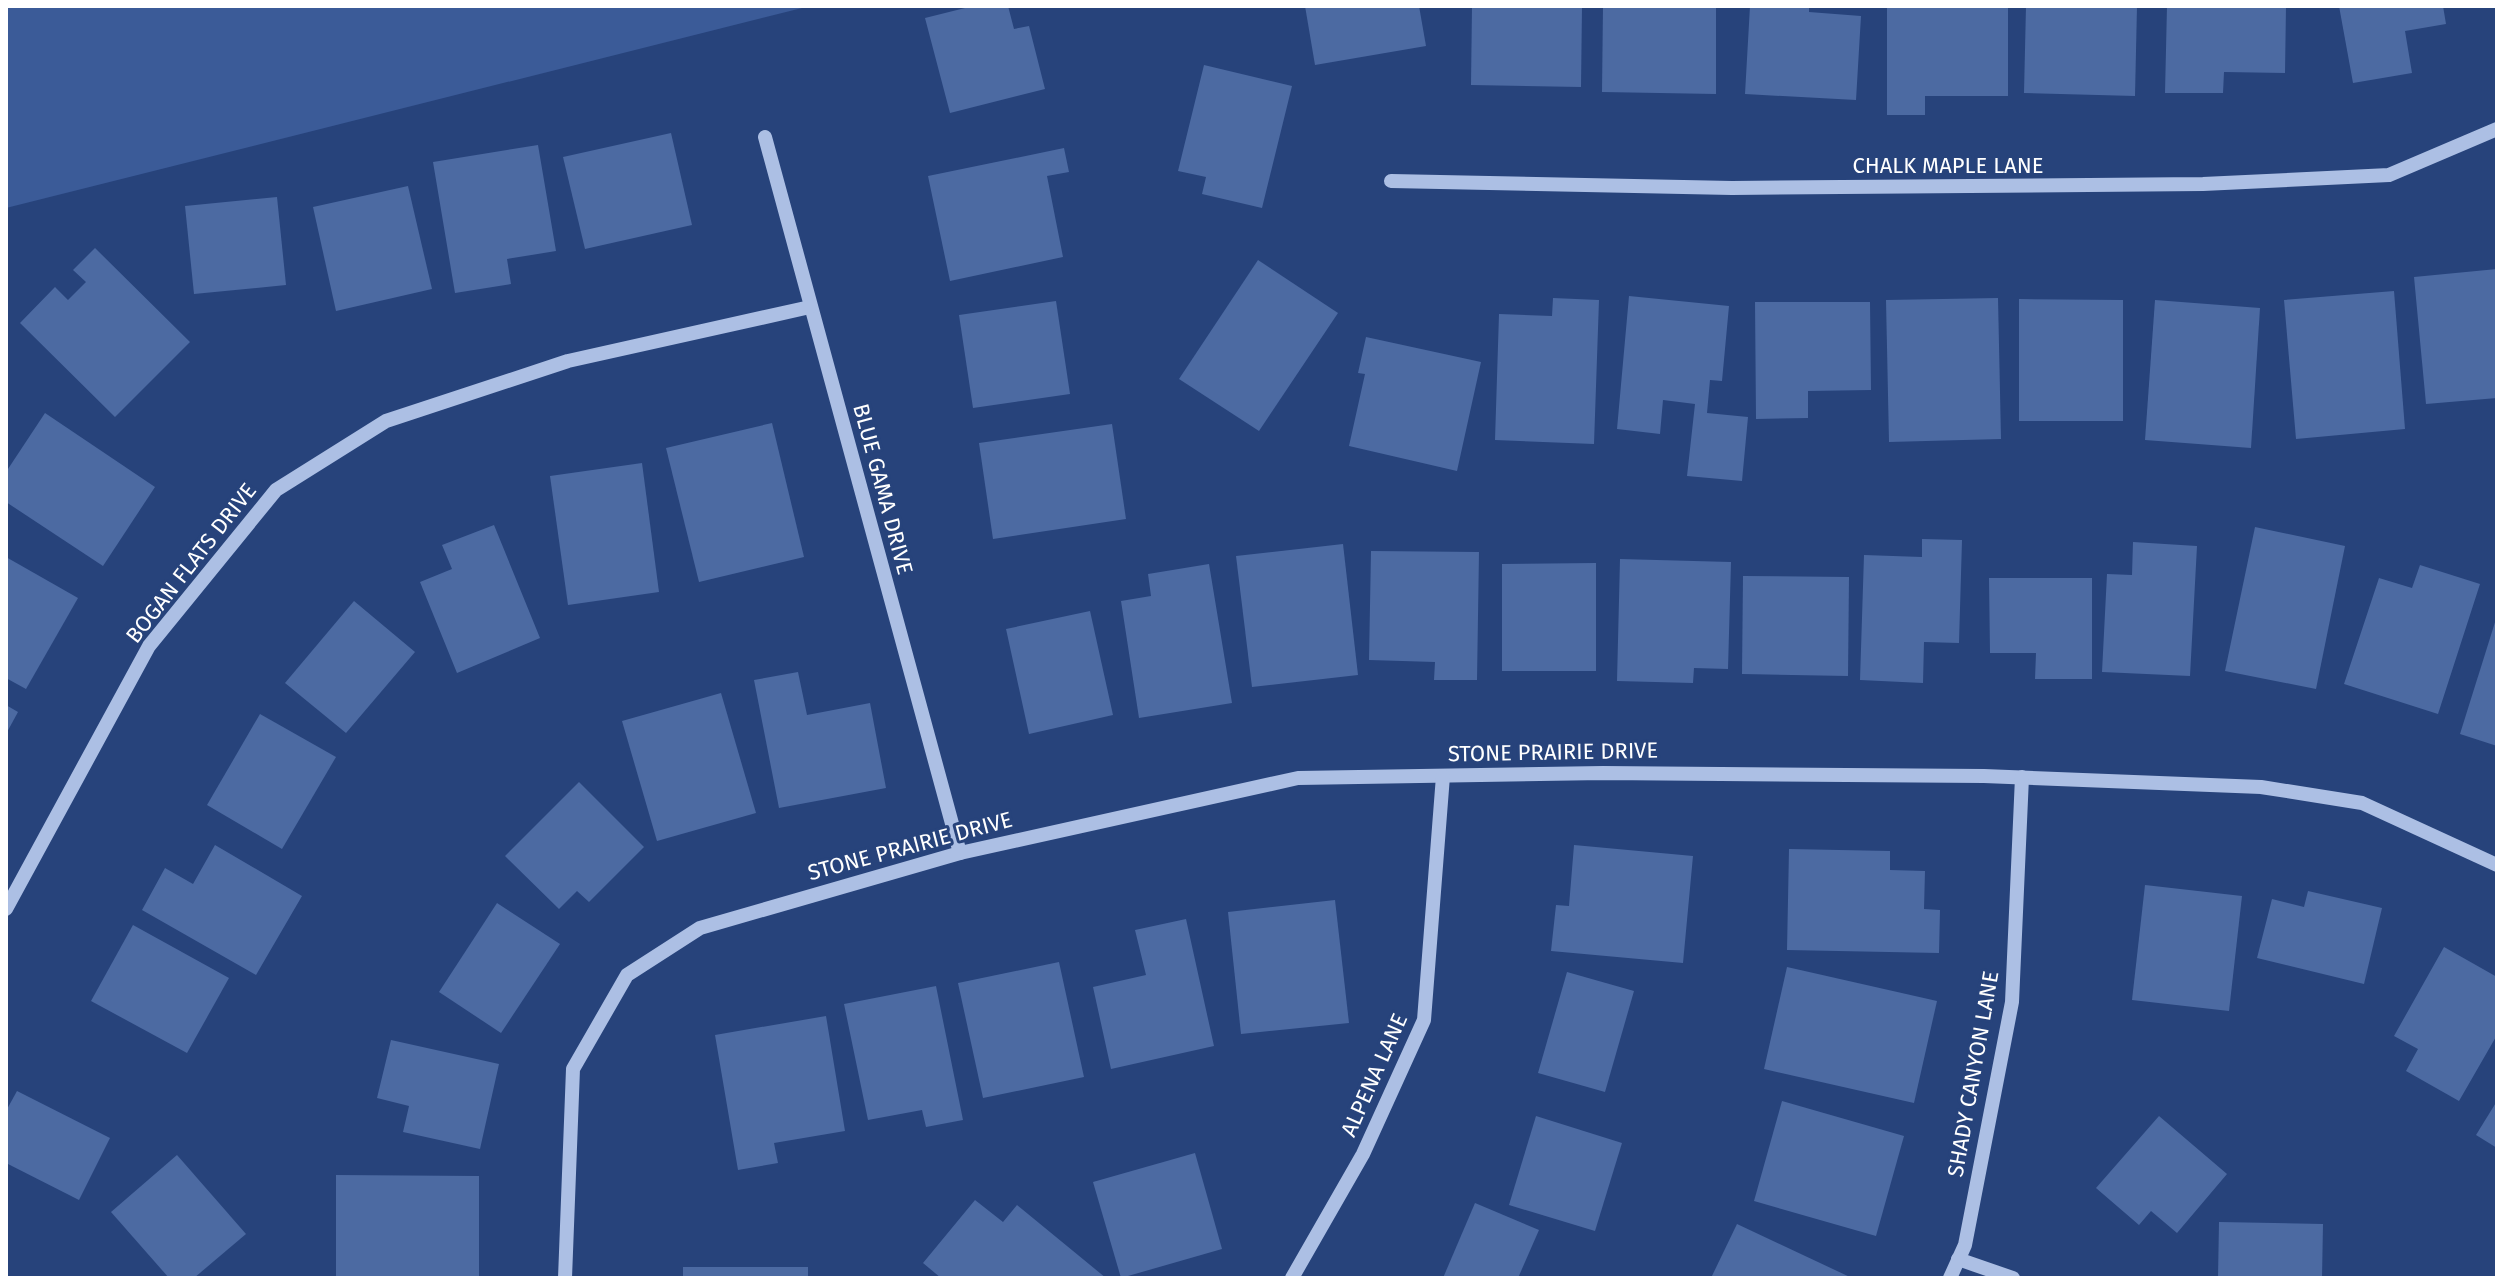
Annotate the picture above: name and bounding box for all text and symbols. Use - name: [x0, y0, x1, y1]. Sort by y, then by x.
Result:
- street label: CHALK MAPLE LANE: [1852, 152, 2044, 179]
- street label: BLUE GAMA DRIVE: [847, 401, 919, 577]
- street label: BOGAN FLATS DRIVE: [120, 477, 262, 649]
- street label: STONE PRAIRIE DRIVE: [1448, 737, 1658, 767]
- street label: STONE PRAIRIE DRIVE: [805, 806, 1015, 886]
- street label: SHADY CANYON LANE: [1942, 969, 2004, 1179]
- street label: ALPENA LANE: [1335, 1009, 1413, 1141]

